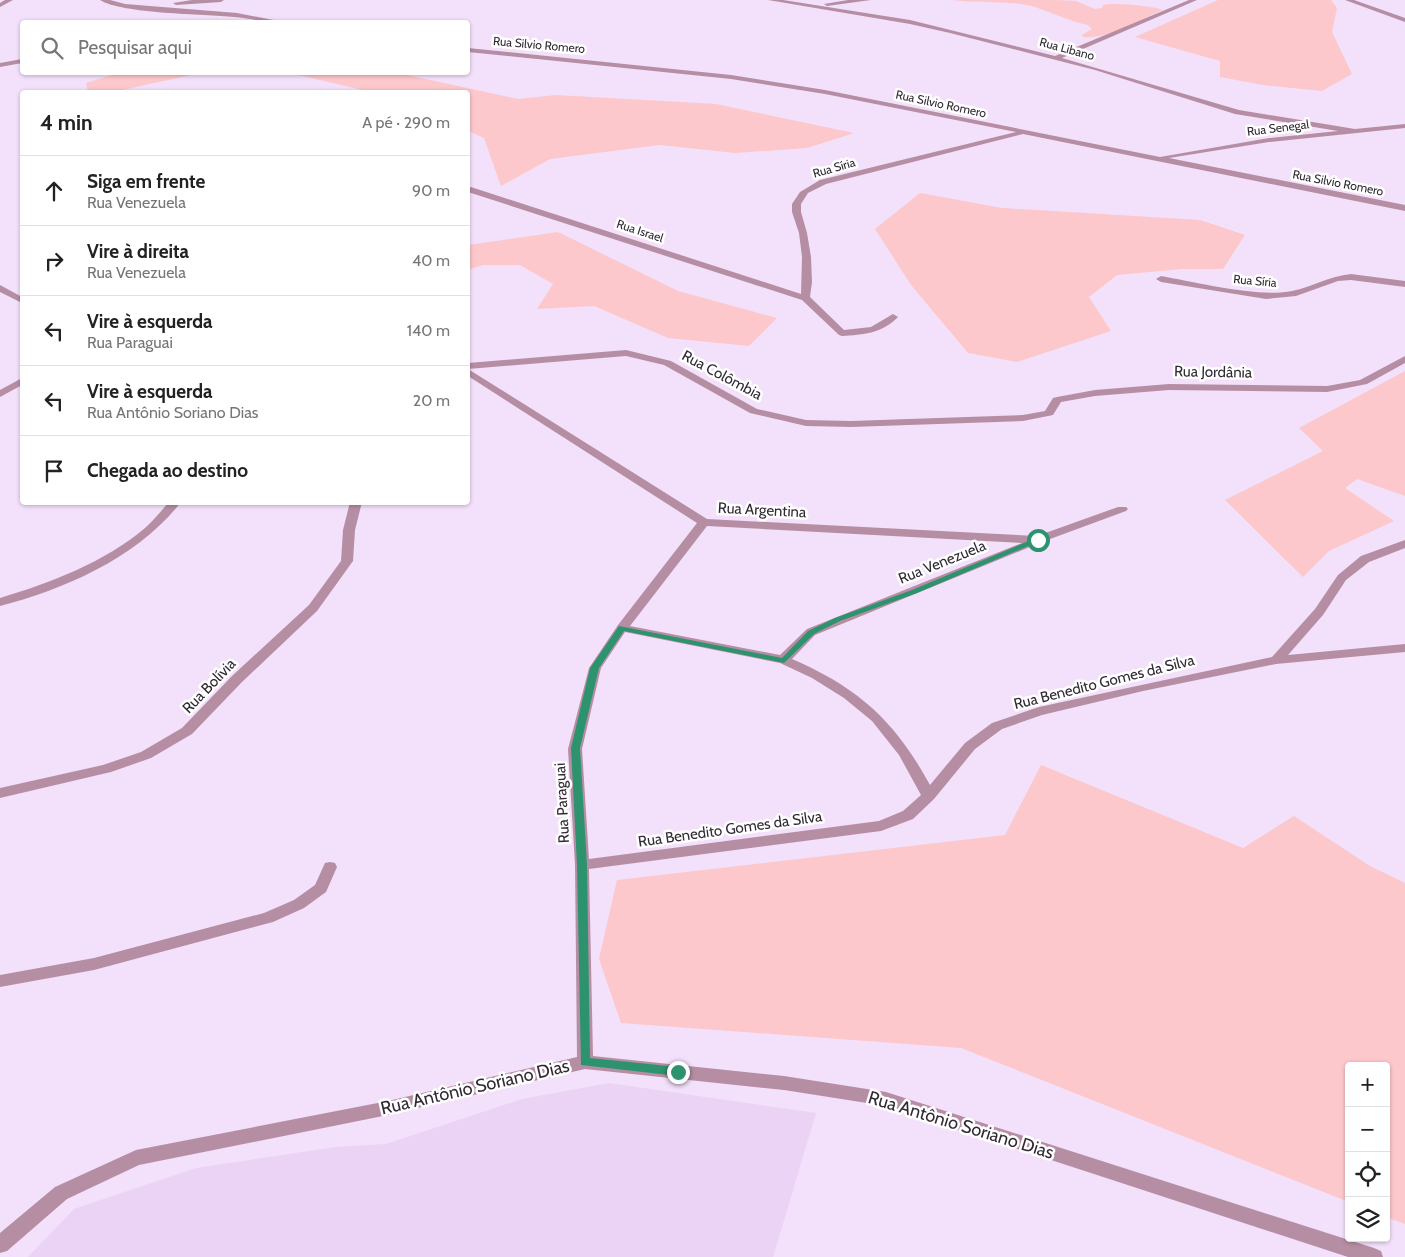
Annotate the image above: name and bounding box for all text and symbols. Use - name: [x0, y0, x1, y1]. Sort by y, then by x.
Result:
- search box: [20, 20, 470, 75]
- street label: Rua Silvio Romero: [492, 33, 586, 56]
- icon: search: [38, 34, 66, 62]
- street label: Rua Libano: [1038, 34, 1097, 63]
- text: Pesquisar aqui: [78, 36, 192, 59]
- street label: Rua Silvio Romero: [894, 87, 988, 121]
- text: 4 min: [40, 110, 93, 135]
- text: A pé · 290 m: [362, 113, 450, 132]
- street label: Rua Senegal: [1246, 116, 1310, 139]
- street label: Rua Síria: [811, 154, 857, 181]
- street label: Rua Silvio Romero: [1291, 166, 1385, 199]
- text: Siga em frente: [87, 170, 205, 193]
- icon: ahead: [40, 177, 68, 205]
- text: 90 m: [412, 181, 450, 200]
- text: Rua Venezuela: [87, 193, 186, 212]
- street label: Rua Israel: [615, 216, 666, 245]
- text: Vire à direita: [87, 240, 189, 263]
- icon: right: [40, 247, 68, 275]
- text: 40 m: [412, 251, 450, 270]
- text: Rua Venezuela: [87, 263, 186, 282]
- street label: Rua Síria: [1233, 271, 1278, 290]
- text: Vire à esquerda: [87, 310, 213, 333]
- icon: left: [40, 317, 68, 345]
- text: 140 m: [407, 321, 450, 340]
- text: Rua Paraguai: [87, 333, 173, 352]
- street label: Rua Colômbia: [679, 346, 766, 404]
- street label: Rua Jordânia: [1174, 362, 1253, 382]
- text: Vire à esquerda: [87, 380, 213, 403]
- icon: left: [40, 387, 68, 415]
- text: 20 m: [413, 391, 450, 410]
- text: Rua Antônio Soriano Dias: [87, 403, 259, 422]
- icon: arrive: [40, 457, 68, 485]
- text: Chegada ao destino: [87, 459, 248, 482]
- street label: Rua Argentina: [717, 499, 807, 521]
- route start: [1027, 529, 1050, 552]
- street label: Rua Venezuela: [896, 536, 989, 588]
- street label: Rua Benedito Gomes da Silva: [1012, 651, 1197, 713]
- street label: Rua Bolívia: [179, 654, 240, 717]
- street label: Rua Paraguai: [551, 762, 573, 844]
- street label: Rua Benedito Gomes da Silva: [637, 807, 824, 851]
- street label: Rua Antônio Soriano Dias: [379, 1055, 571, 1119]
- route end: [667, 1061, 690, 1084]
- map controls: [1345, 1062, 1390, 1242]
- button: +: [1345, 1062, 1390, 1107]
- street label: Rua Antônio Soriano Dias: [866, 1086, 1056, 1164]
- button: −: [1345, 1107, 1390, 1152]
- button: locate: [1345, 1152, 1390, 1197]
- button: layers: [1345, 1197, 1390, 1242]

